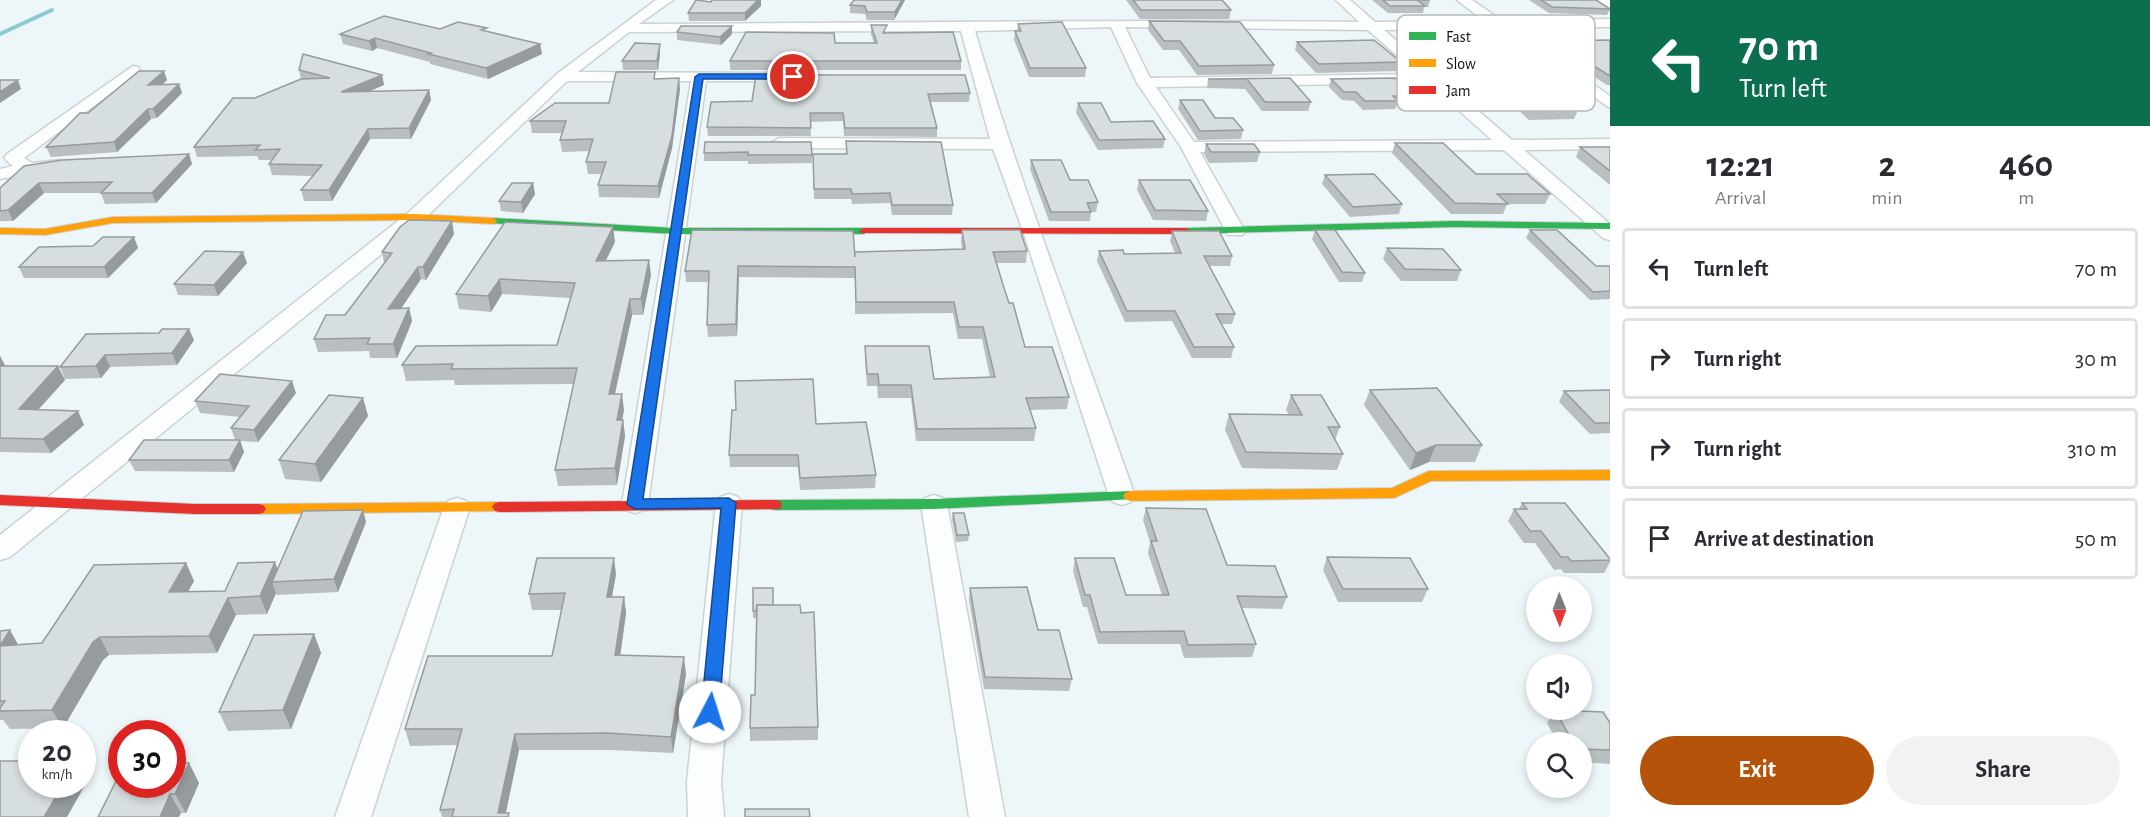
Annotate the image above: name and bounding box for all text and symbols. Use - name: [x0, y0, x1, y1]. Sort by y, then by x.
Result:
- legend: [1397, 15, 1595, 111]
- icon: left: [1640, 24, 1718, 102]
- text: 70 m: [1739, 26, 1819, 68]
- text: Fast: [1446, 29, 1471, 45]
- pin: [767, 51, 818, 102]
- text: Slow: [1446, 56, 1476, 72]
- icon: arrive: [776, 60, 809, 93]
- text: Turn left: [1739, 75, 1827, 102]
- text: Jam: [1446, 83, 1471, 99]
- text: 12:21: [1707, 147, 1775, 183]
- text: 2: [1878, 147, 1895, 183]
- text: 460: [1999, 147, 2053, 183]
- text: Arrival: [1715, 188, 1766, 208]
- text: min: [1871, 188, 1902, 208]
- text: m: [2018, 188, 2034, 208]
- icon: left: [1643, 252, 1676, 285]
- text: Turn left: [1694, 258, 1768, 280]
- text: 70 m: [2075, 258, 2117, 280]
- icon: right: [1643, 342, 1676, 375]
- text: Turn right: [1694, 348, 1781, 370]
- text: 30 m: [2075, 348, 2117, 370]
- icon: right: [1643, 432, 1676, 465]
- text: Turn right: [1694, 438, 1781, 460]
- text: 310 m: [2068, 438, 2117, 460]
- icon: arrive: [1643, 522, 1676, 555]
- text: Arrive at destination: [1694, 528, 1874, 550]
- text: 50 m: [2075, 528, 2117, 550]
- north arrow: [1526, 576, 1592, 642]
- map controls: [1526, 576, 1592, 798]
- button: sound: [1526, 654, 1592, 720]
- position arrow: [678, 680, 742, 744]
- speed limit sign: 30: [108, 720, 186, 798]
- button: search: [1526, 732, 1592, 798]
- button: Exit: [1640, 736, 1874, 805]
- button: Share: [1886, 736, 2120, 805]
- text: 20: [42, 737, 72, 767]
- text: km/h: [42, 767, 72, 782]

